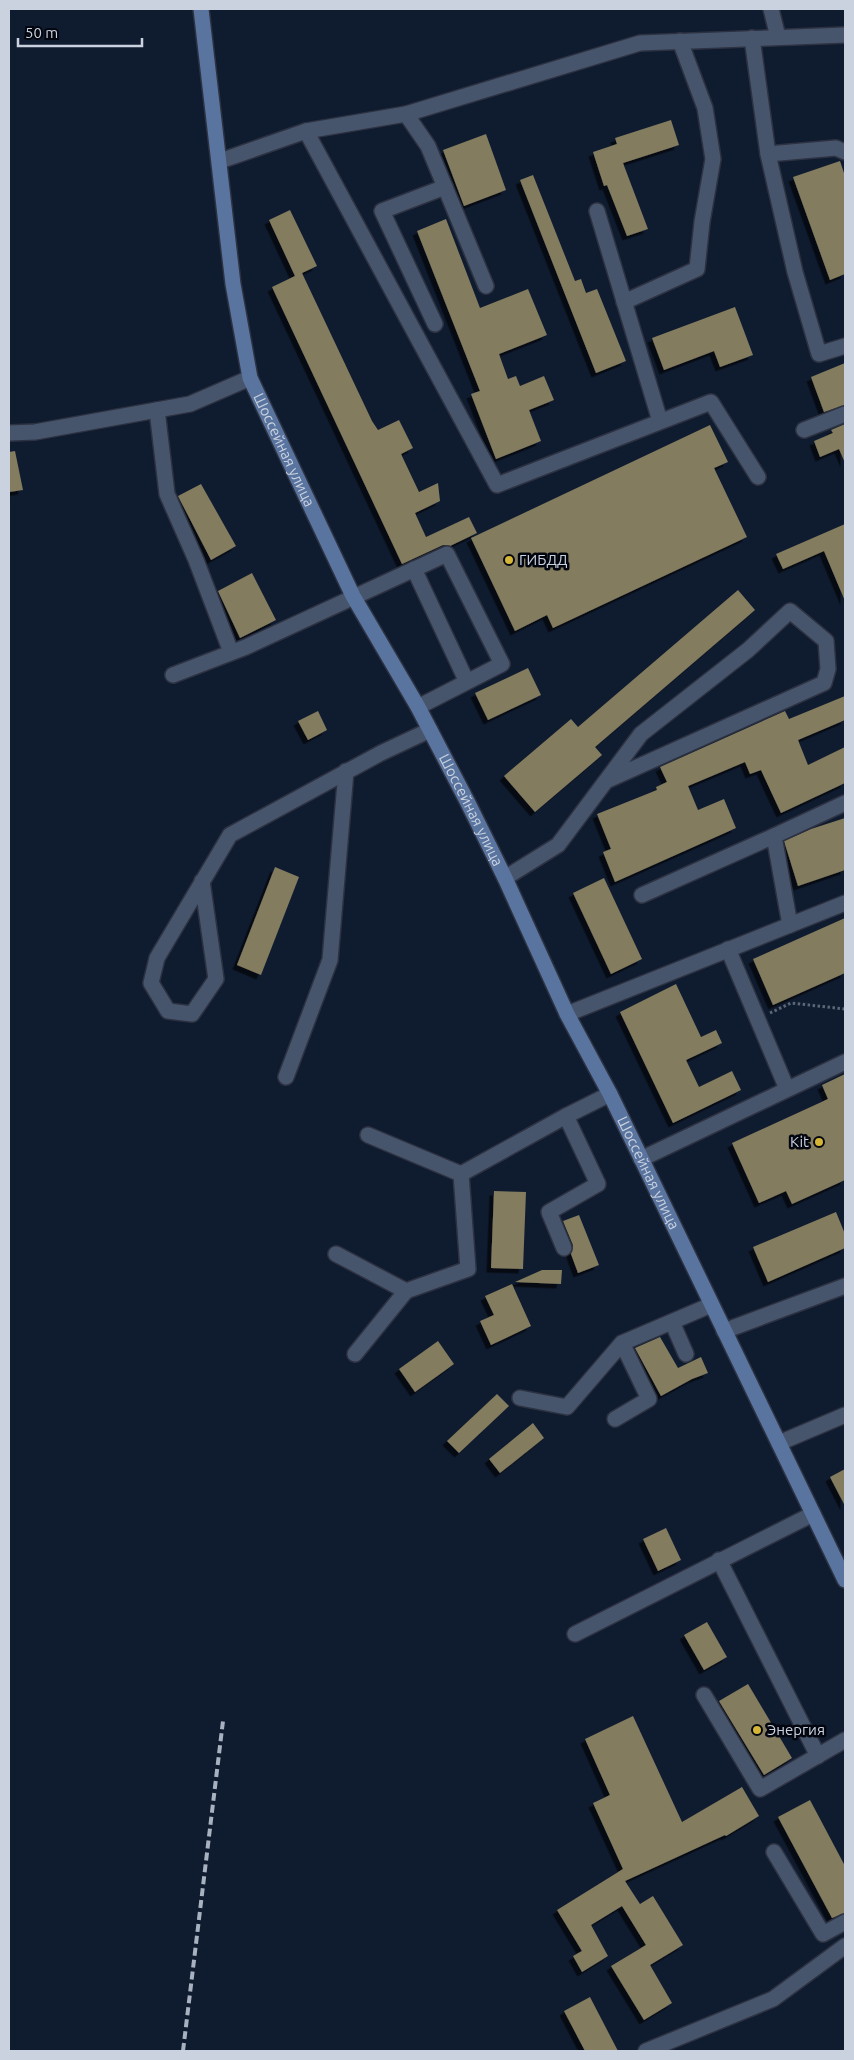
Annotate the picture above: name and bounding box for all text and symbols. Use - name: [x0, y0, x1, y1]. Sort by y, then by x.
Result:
- scale bar: [18, 15, 141, 47]
- text: 50 m: [25, 24, 58, 41]
- street label: Шоссейная улица: [250, 390, 319, 509]
- place label: ГИБДД: [519, 551, 568, 568]
- marker: ГИБДД: [503, 554, 515, 566]
- street label: Шоссейная улица: [436, 751, 507, 869]
- street label: Шоссейная улица: [614, 1113, 683, 1232]
- place label: Kit: [790, 1133, 809, 1150]
- marker: Kit: [813, 1136, 825, 1148]
- place label: Энергия: [767, 1721, 825, 1738]
- marker: Энергия: [751, 1724, 763, 1736]

